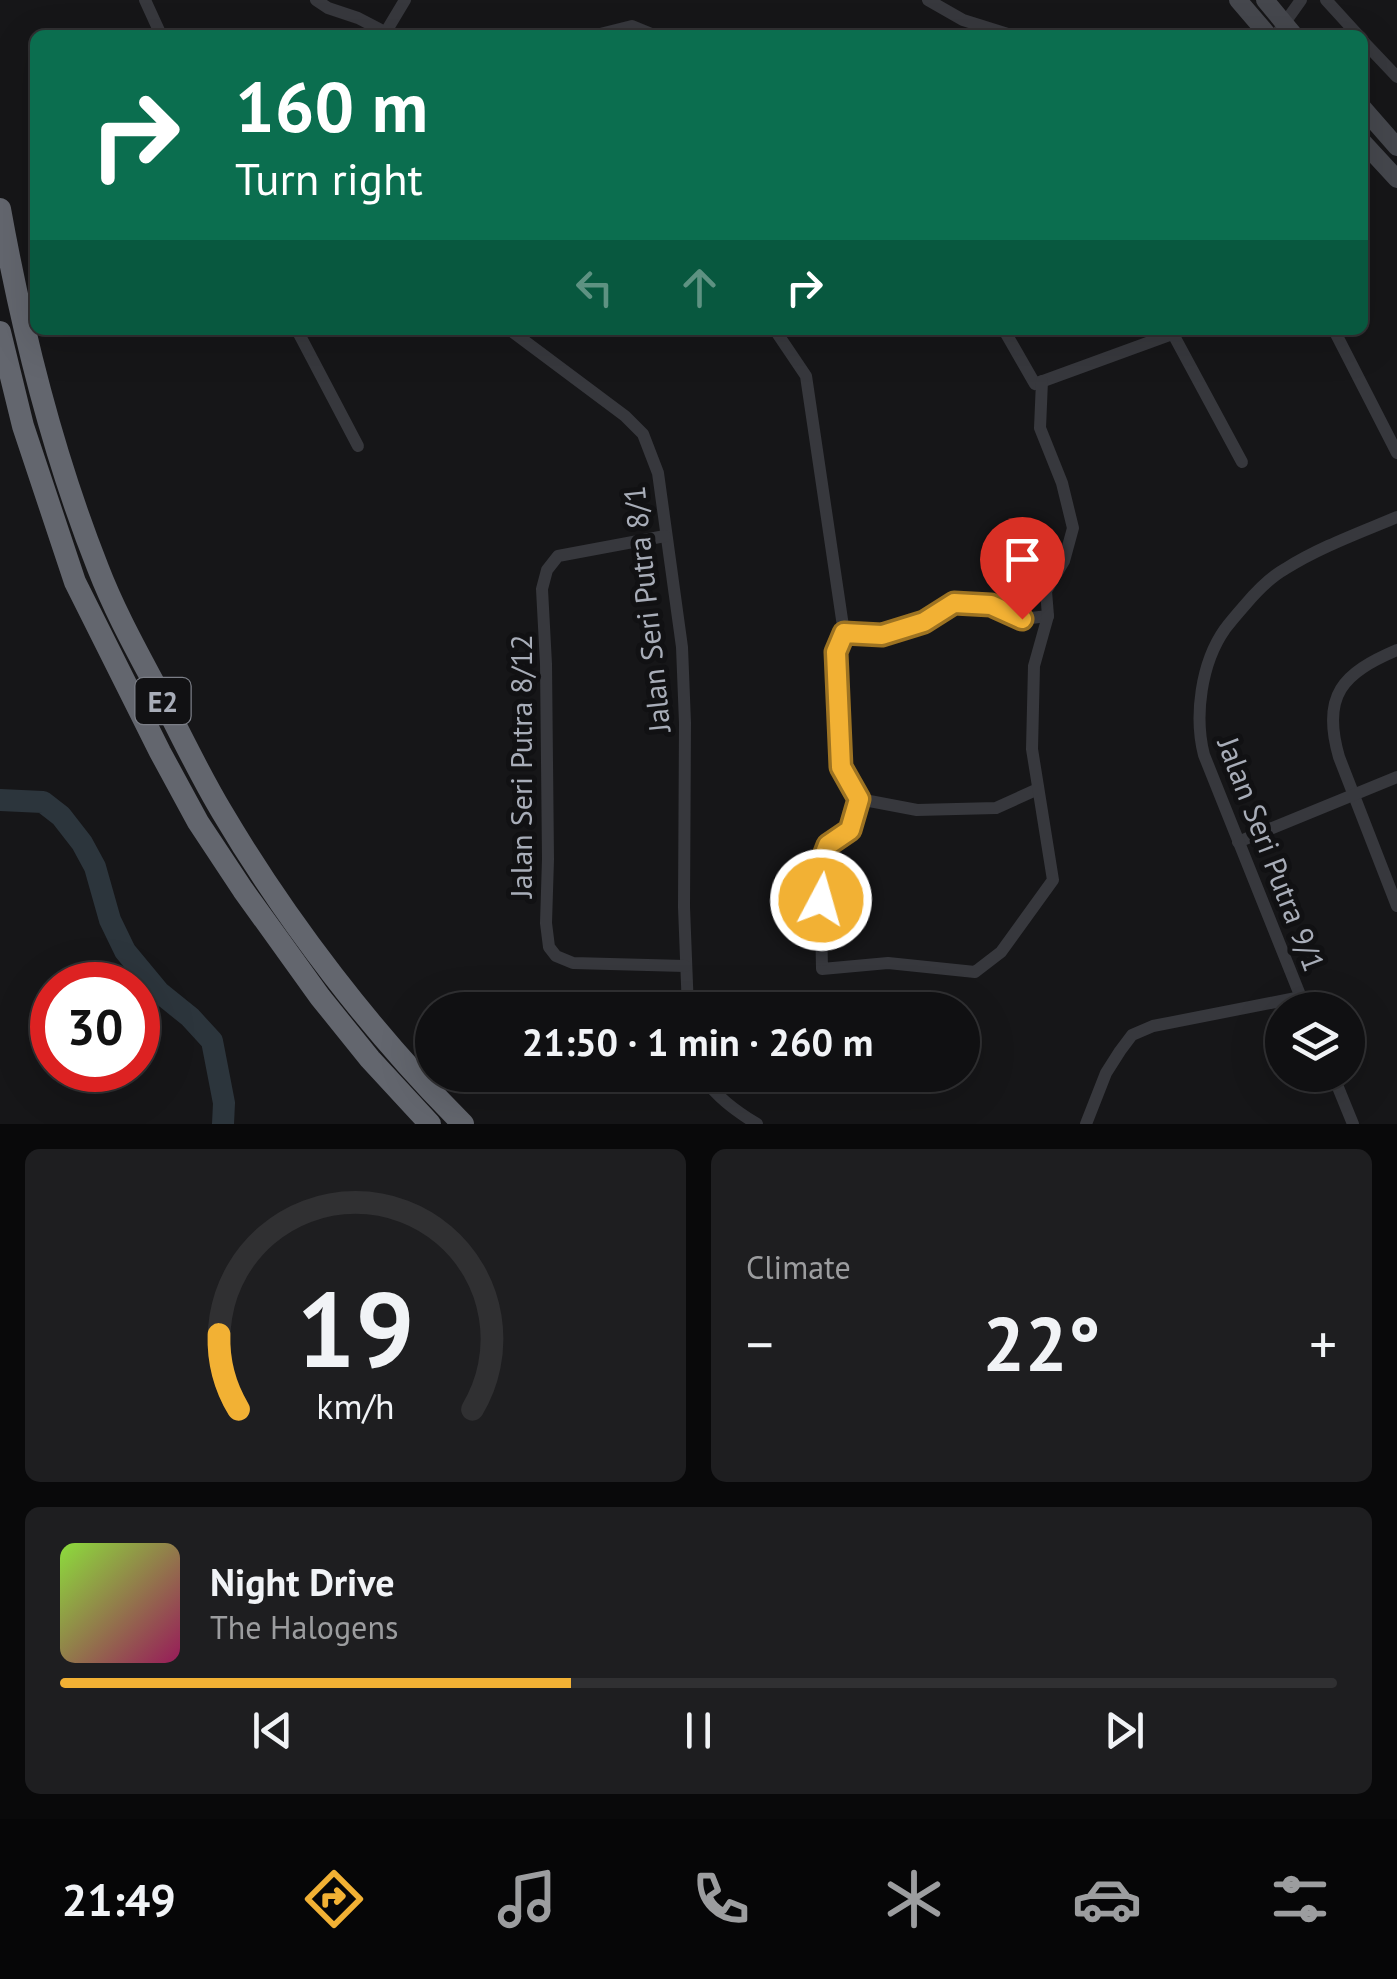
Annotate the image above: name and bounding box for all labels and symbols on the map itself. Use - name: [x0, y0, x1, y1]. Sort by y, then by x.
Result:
- street label: Jalan Seri Putra 8/1: [614, 484, 679, 736]
- pin: [980, 517, 1065, 620]
- street label: Jalan Seri Putra 8/12: [501, 634, 540, 900]
- road number: E2: [136, 678, 190, 724]
- street label: Jalan Seri Putra 9/1: [1209, 730, 1335, 977]
- position arrow: [769, 848, 873, 952]
- speed limit sign: 30: [30, 962, 160, 1092]

